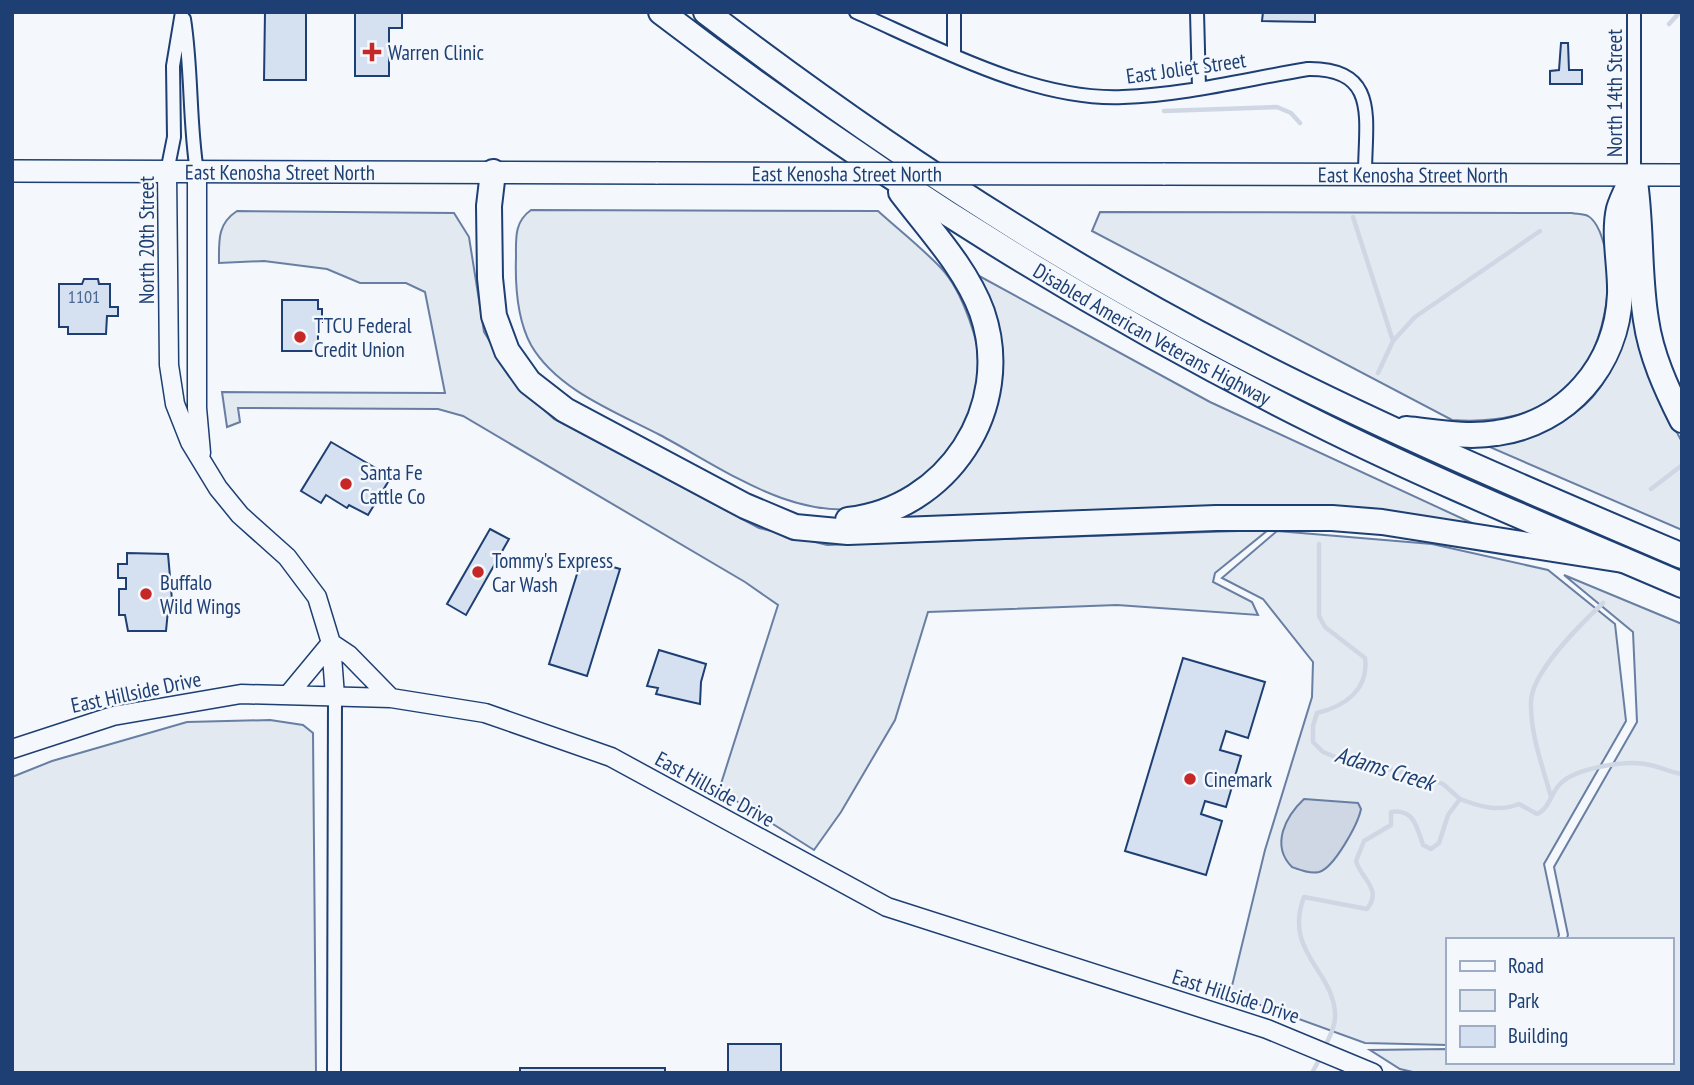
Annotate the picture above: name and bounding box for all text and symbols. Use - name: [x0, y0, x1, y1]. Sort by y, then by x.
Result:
- street label: North 14th Street: [1601, 29, 1628, 157]
- place label: Warren Clinic: [388, 39, 484, 66]
- marker: Warren Clinic: [362, 42, 382, 62]
- street label: East Joliet Street: [1124, 46, 1248, 90]
- street label: East Kenosha Street North: [185, 158, 375, 186]
- street label: East Kenosha Street North: [752, 160, 942, 187]
- street label: East Kenosha Street North: [1318, 161, 1508, 188]
- street label: North 20th Street: [133, 176, 160, 304]
- street label: Disabled American Veterans Highway: [1029, 257, 1276, 411]
- house number: 1101: [68, 285, 100, 308]
- place label: TTCU Federal Credit Union: [314, 312, 412, 363]
- marker: TTCU Federal Credit Union: [292, 329, 308, 345]
- place label: Santa Fe Cattle Co: [360, 459, 425, 510]
- marker: Santa Fe Cattle Co: [338, 476, 354, 492]
- place label: Tommy's Express Car Wash: [492, 547, 613, 598]
- marker: Tommy's Express Car Wash: [470, 564, 486, 580]
- place label: Buffalo Wild Wings: [160, 569, 241, 620]
- marker: Buffalo Wild Wings: [138, 586, 154, 602]
- street label: East Hillside Drive: [68, 665, 204, 719]
- water label: Adams Creek: [1332, 739, 1441, 798]
- street label: East Hillside Drive: [651, 745, 779, 833]
- place label: Cinemark: [1204, 766, 1272, 793]
- marker: Cinemark: [1182, 771, 1198, 787]
- legend: [1446, 938, 1673, 1064]
- text: Road: [1508, 952, 1544, 979]
- street label: East Hillside Drive: [1169, 963, 1303, 1029]
- text: Park: [1508, 987, 1539, 1014]
- text: Building: [1508, 1022, 1568, 1049]

